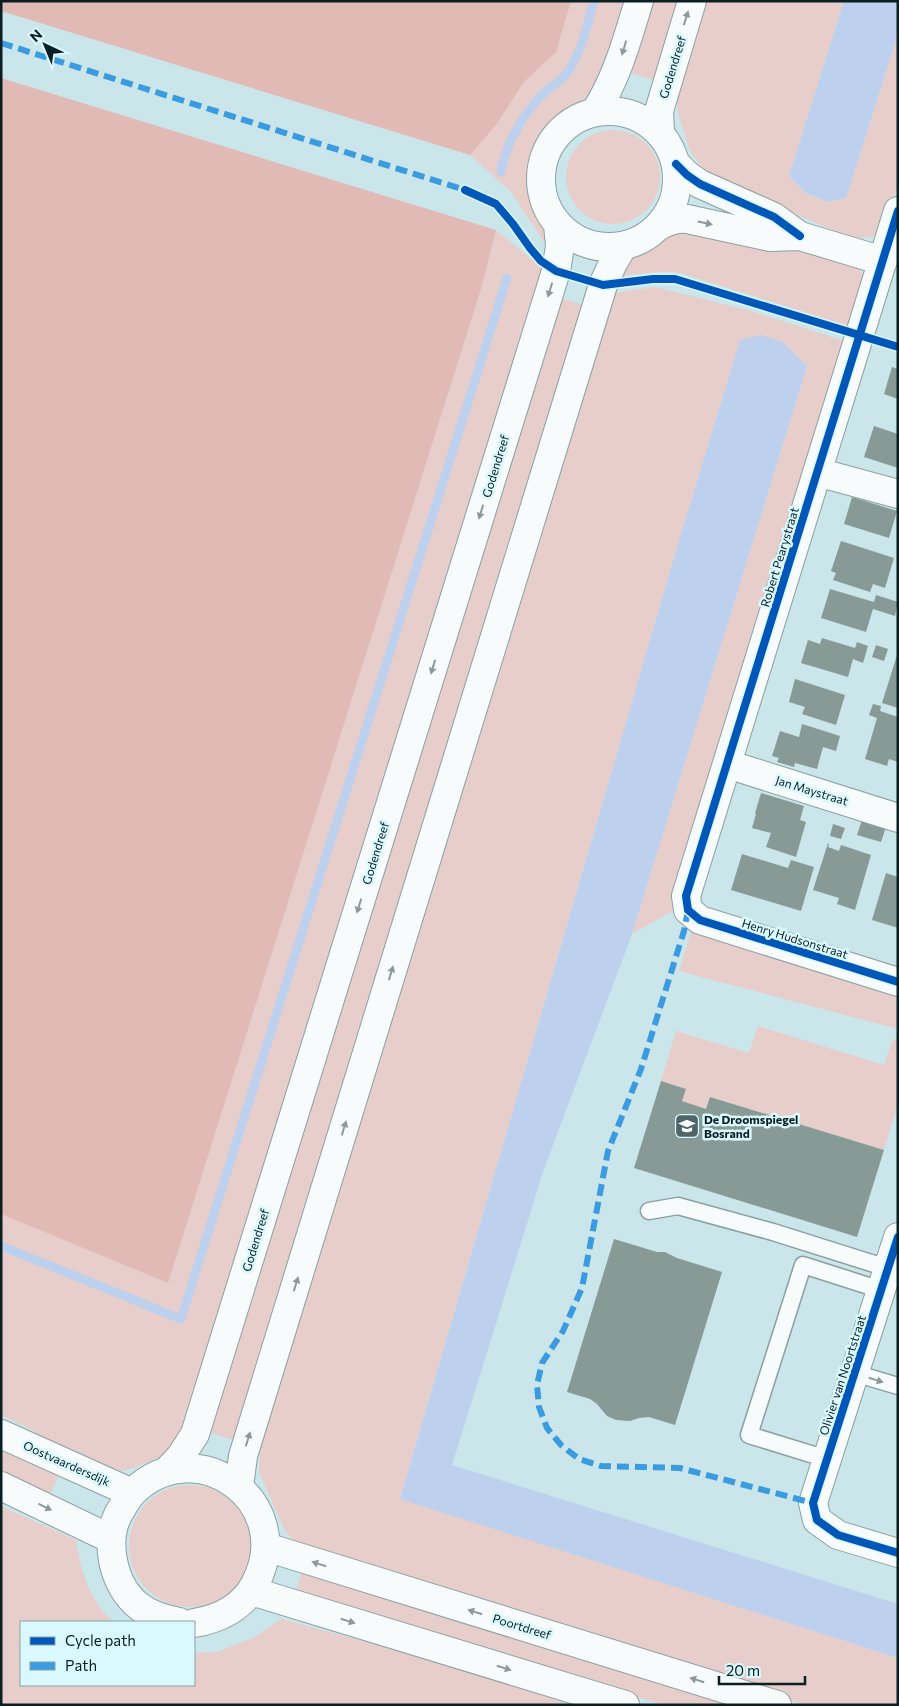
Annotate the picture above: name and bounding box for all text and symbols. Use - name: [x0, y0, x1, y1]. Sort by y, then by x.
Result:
- one-way arrow: [683, 11, 691, 26]
- north arrow: [20, 20, 70, 70]
- text: N: [26, 26, 45, 45]
- street label: Godendreef: [656, 34, 688, 100]
- one-way arrow: [620, 40, 628, 55]
- one-way arrow: [698, 219, 713, 227]
- one-way arrow: [545, 283, 553, 298]
- street label: Godendreef: [479, 433, 511, 499]
- one-way arrow: [477, 505, 485, 520]
- street label: Robert Pearystraat: [757, 505, 801, 609]
- one-way arrow: [428, 660, 436, 675]
- street label: Jan Maystraat: [774, 772, 850, 809]
- street label: Godendreef: [359, 820, 391, 886]
- one-way arrow: [354, 899, 362, 914]
- street label: Henry Hudsonstraat: [740, 915, 850, 961]
- one-way arrow: [388, 966, 396, 981]
- place label: De Droomspiegel Bosrand: [704, 1112, 798, 1140]
- school or university icon: De Droomspiegel Bosrand: [674, 1113, 700, 1139]
- one-way arrow: [340, 1121, 348, 1136]
- street label: Godendreef: [239, 1207, 271, 1273]
- one-way arrow: [292, 1276, 300, 1291]
- street label: Olivier van Noortstraat: [816, 1313, 868, 1437]
- one-way arrow: [869, 1376, 884, 1384]
- one-way arrow: [244, 1431, 252, 1446]
- street label: Oostvaardersdijk: [22, 1438, 113, 1489]
- one-way arrow: [38, 1503, 52, 1511]
- one-way arrow: [312, 1559, 327, 1567]
- one-way arrow: [467, 1607, 482, 1615]
- street label: Poortdreef: [491, 1611, 553, 1642]
- one-way arrow: [341, 1617, 356, 1625]
- legend: [20, 1621, 195, 1686]
- text: Cycle path: [65, 1631, 136, 1649]
- scale bar: [719, 1654, 805, 1686]
- text: Path: [65, 1656, 97, 1674]
- text: 20 m: [726, 1661, 760, 1679]
- one-way arrow: [496, 1664, 511, 1672]
- one-way arrow: [689, 1676, 704, 1684]

